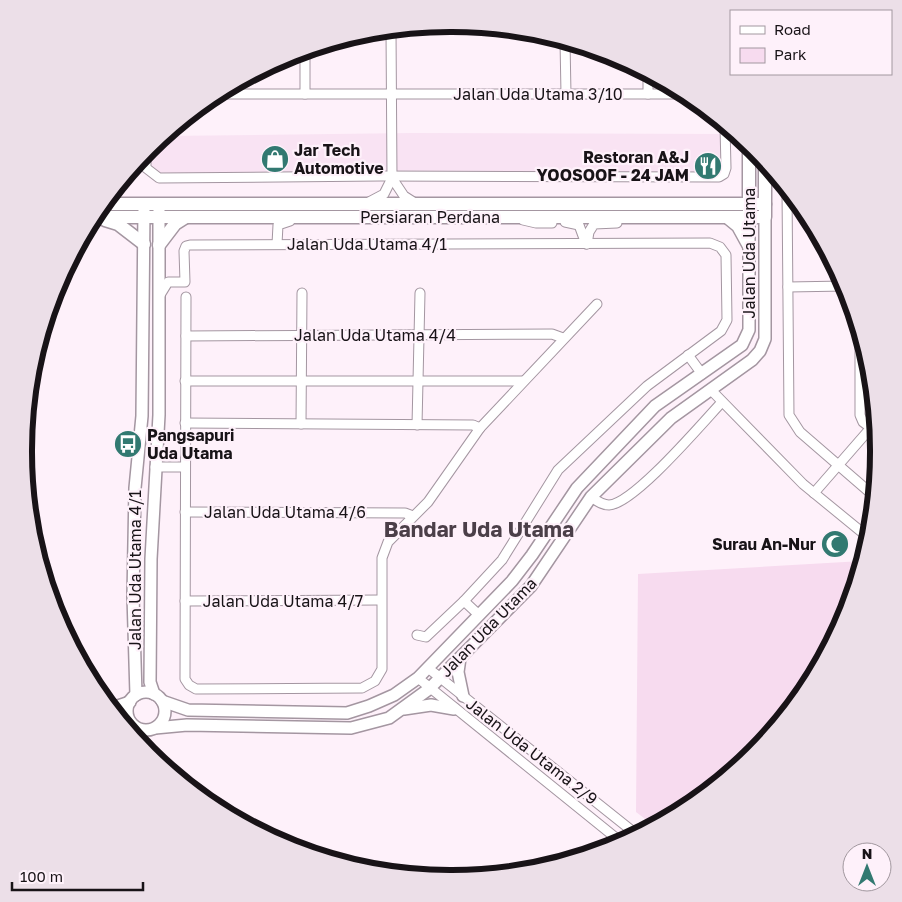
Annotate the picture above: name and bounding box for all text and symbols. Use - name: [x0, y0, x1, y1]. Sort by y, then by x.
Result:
- legend: [730, 10, 892, 75]
- text: Road: [774, 20, 811, 38]
- text: Park: [774, 45, 807, 63]
- street label: Jalan Uda Utama 3/10: [453, 84, 623, 104]
- place label: Jar Tech Automotive: [294, 140, 384, 178]
- shop icon: Jar Tech Automotive: [260, 144, 290, 174]
- place label: Restoran A&J YOOSOOF - 24 JAM: [536, 147, 689, 185]
- restaurant icon: Restoran A&J YOOSOOF - 24 JAM: [693, 151, 723, 181]
- street label: Jalan Uda Utama: [739, 188, 759, 318]
- street label: Persiaran Perdana: [360, 207, 500, 227]
- street label: Jalan Uda Utama 4/1: [287, 234, 447, 254]
- street label: Jalan Uda Utama 4/4: [294, 325, 456, 345]
- place label: Pangsapuri Uda Utama: [147, 425, 235, 463]
- bus stop icon: Pangsapuri Uda Utama: [113, 429, 143, 459]
- street label: Jalan Uda Utama 4/1: [125, 490, 145, 650]
- street label: Jalan Uda Utama 4/6: [204, 502, 366, 522]
- district label: Bandar Uda Utama: [384, 516, 574, 542]
- mosque icon: Surau An-Nur: [820, 529, 850, 559]
- place label: Surau An-Nur: [712, 534, 816, 554]
- street label: Jalan Uda Utama: [435, 573, 541, 681]
- street label: Jalan Uda Utama 4/7: [203, 591, 363, 611]
- street label: Jalan Uda Utama 2/9: [462, 693, 602, 809]
- north arrow: [842, 842, 892, 892]
- text: N: [862, 845, 872, 862]
- scale bar: [12, 860, 144, 892]
- text: 100 m: [20, 867, 63, 885]

